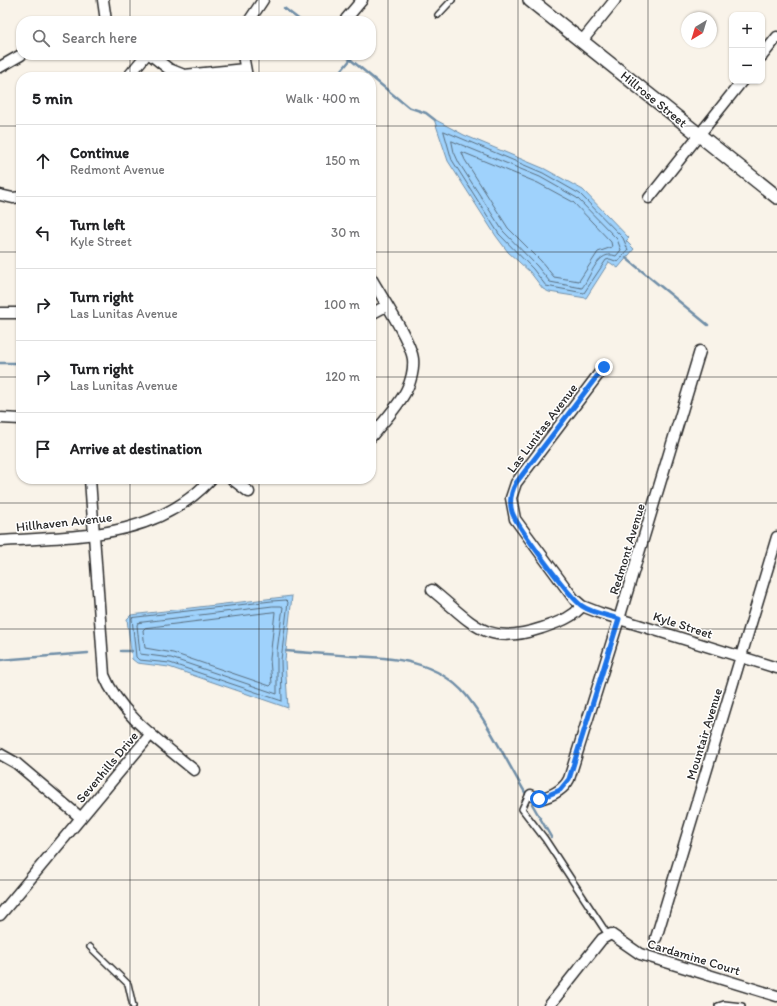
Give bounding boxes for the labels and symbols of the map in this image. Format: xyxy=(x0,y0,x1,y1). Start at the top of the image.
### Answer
north arrow xyxy=(681,12,717,48)
street label: Hillrose Street xyxy=(618,68,690,130)
route end xyxy=(595,358,613,376)
street label: Las Lunitas Avenue xyxy=(504,381,580,475)
street label: Redmont Avenue xyxy=(606,502,648,596)
street label: Hillhaven Avenue xyxy=(15,510,113,534)
street label: Kyle Street xyxy=(651,608,715,642)
street label: Mountair Avenue xyxy=(683,686,725,782)
street label: Sevenhills Drive xyxy=(73,728,141,806)
route start xyxy=(530,790,548,808)
street label: Cardamine Court xyxy=(646,936,742,978)

